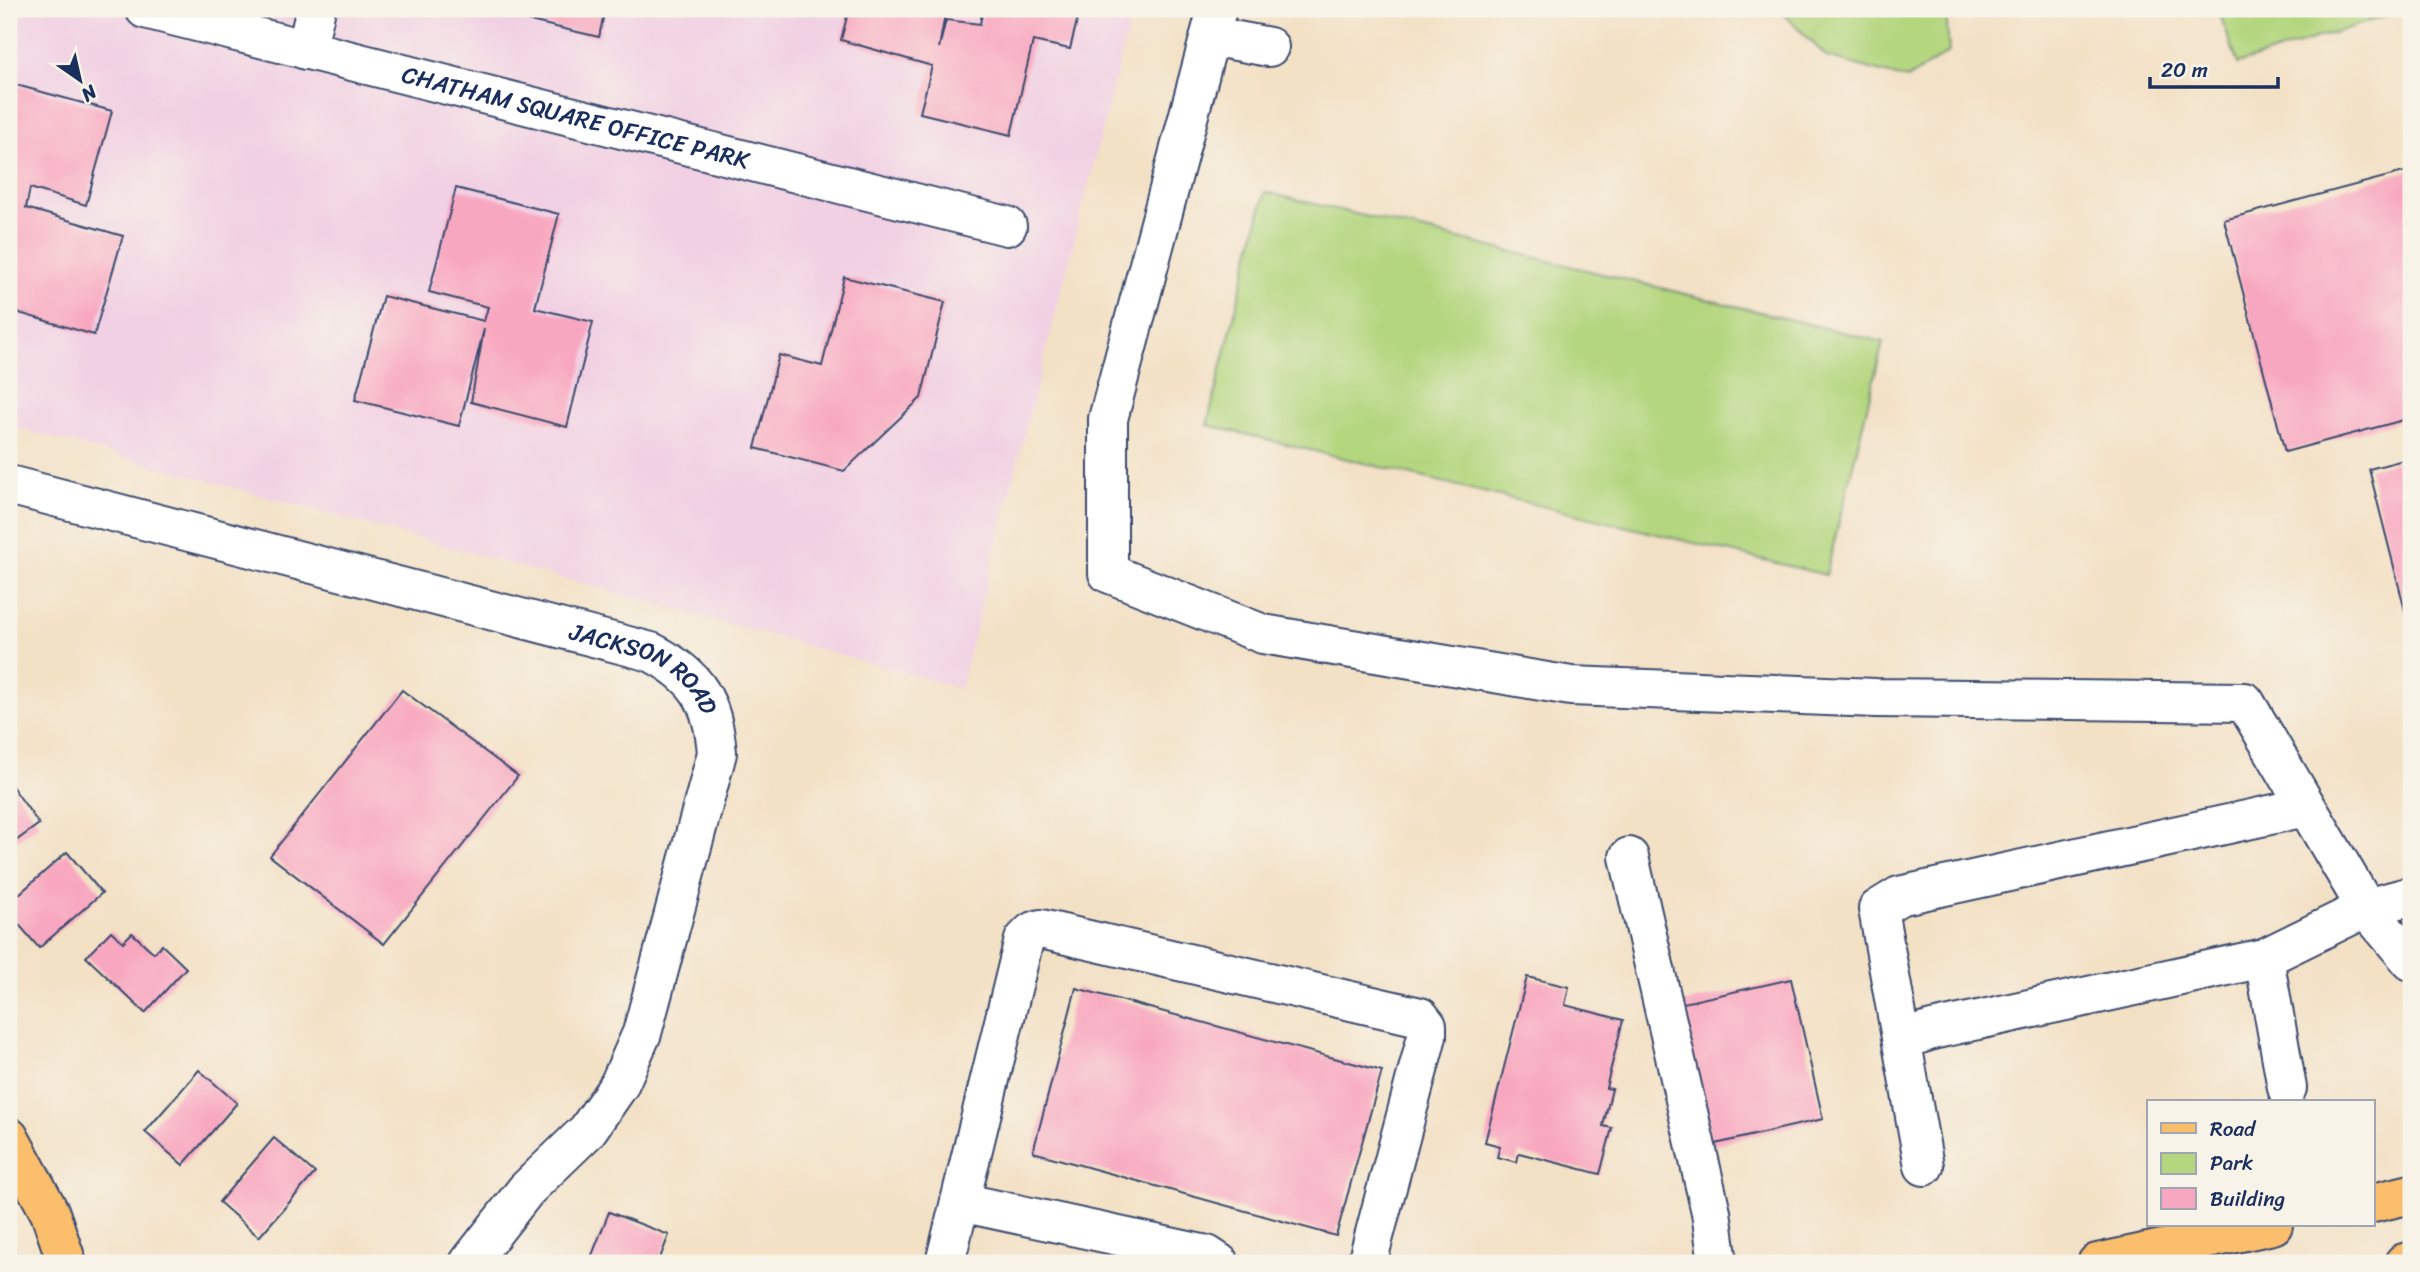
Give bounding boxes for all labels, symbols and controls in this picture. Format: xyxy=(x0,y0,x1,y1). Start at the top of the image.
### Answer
north arrow xyxy=(46,46,116,116)
scale bar xyxy=(2150,46,2278,90)
text: 20 m xyxy=(2161,51,2208,89)
street label: CHATHAM SQUARE OFFICE PARK xyxy=(397,53,755,182)
text: N xyxy=(74,76,105,112)
street label: JACKSON ROAD xyxy=(564,610,730,721)
legend xyxy=(2147,1100,2374,1226)
text: Road xyxy=(2210,1110,2257,1148)
text: Park xyxy=(2210,1144,2253,1182)
text: Building xyxy=(2210,1180,2286,1218)

